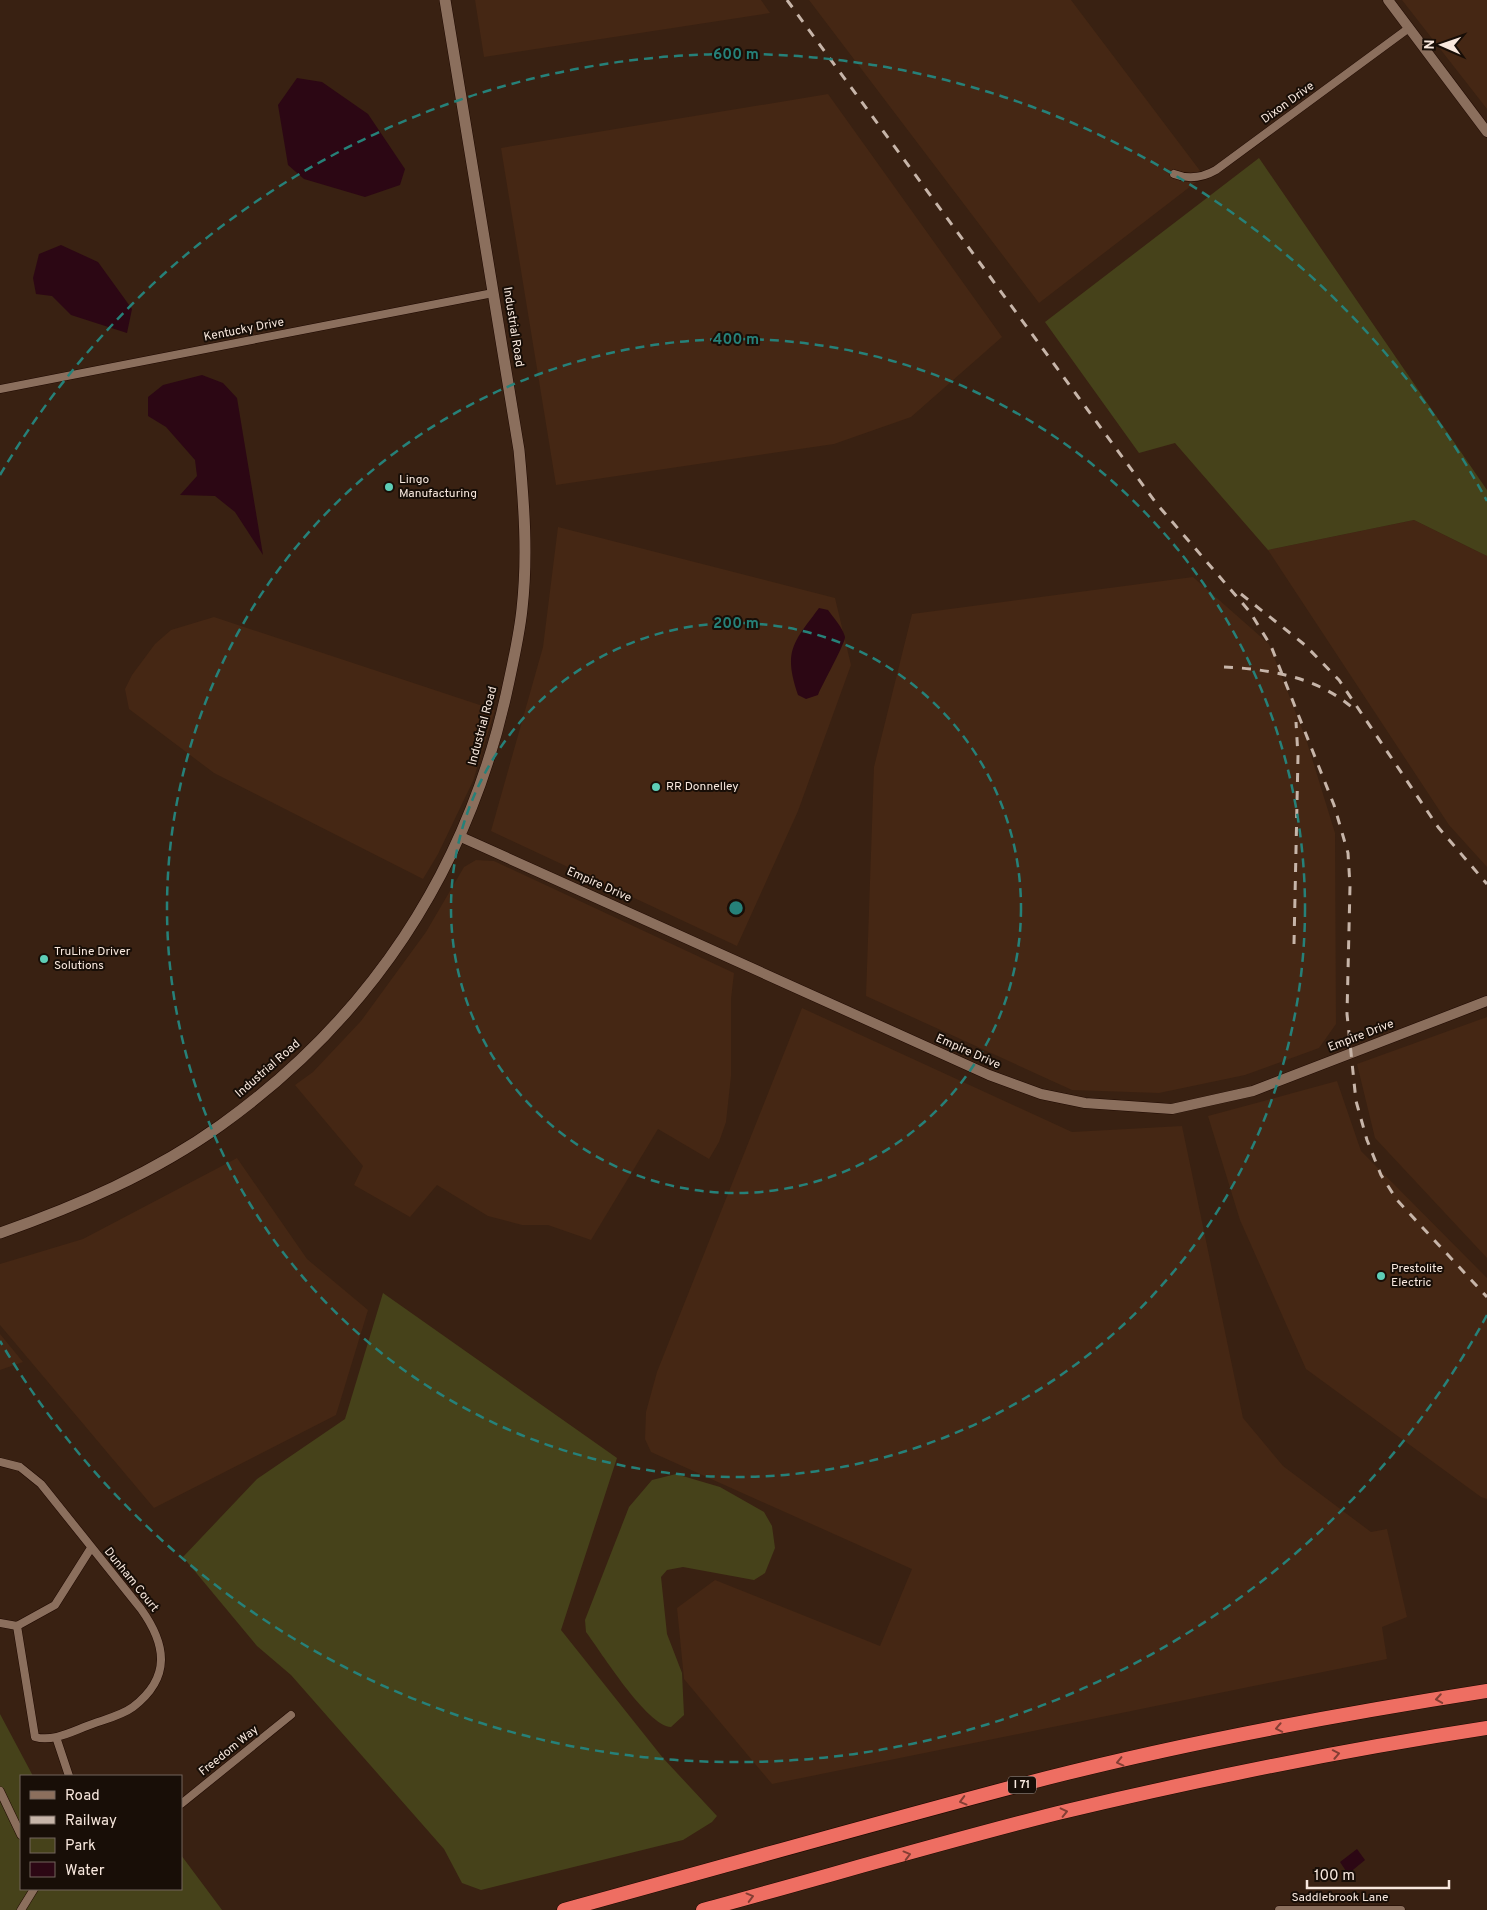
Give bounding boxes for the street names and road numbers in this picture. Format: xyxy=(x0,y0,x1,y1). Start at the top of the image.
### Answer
street label: Dixon Drive xyxy=(1258,78,1318,128)
street label: Industrial Road xyxy=(499,286,527,368)
street label: Kentucky Drive xyxy=(202,314,286,346)
street label: Industrial Road xyxy=(465,685,501,767)
street label: Empire Drive xyxy=(564,864,634,906)
street label: Empire Drive xyxy=(1326,1016,1396,1056)
street label: Empire Drive xyxy=(933,1031,1003,1073)
street label: Industrial Road xyxy=(232,1036,304,1102)
street label: Dunham Court xyxy=(100,1544,162,1616)
street label: Freedom Way xyxy=(196,1722,262,1780)
road number: I 71 xyxy=(1008,1776,1036,1794)
street label: Saddlebrook Lane xyxy=(1291,1890,1389,1906)

